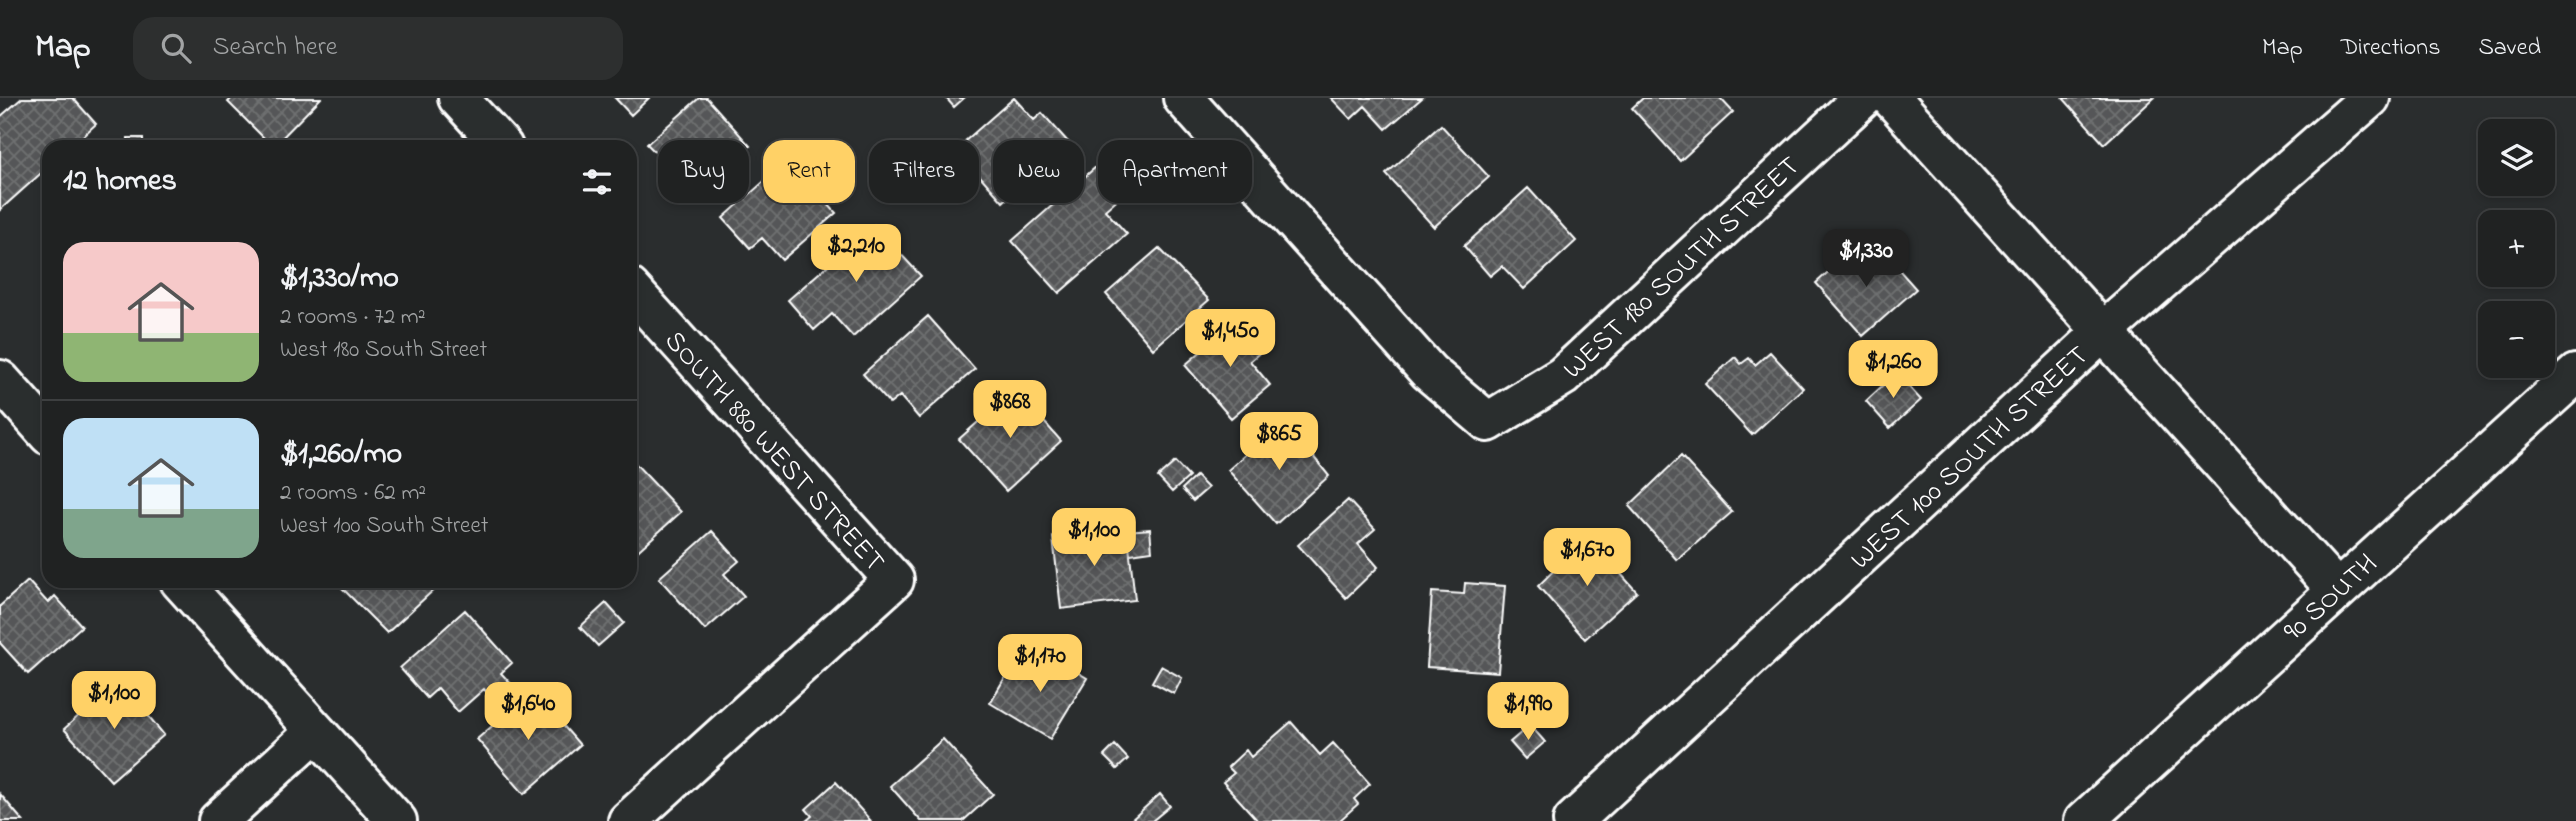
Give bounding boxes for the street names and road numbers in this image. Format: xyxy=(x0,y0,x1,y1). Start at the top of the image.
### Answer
street label: WEST 180 SOUTH STREET xyxy=(1555,147,1810,390)
street label: SOUTH 880 WEST STREET xyxy=(654,322,893,582)
street label: WEST 100 SOUTH STREET xyxy=(1842,337,2099,580)
street label: 90 SOUTH xyxy=(2275,545,2387,652)

